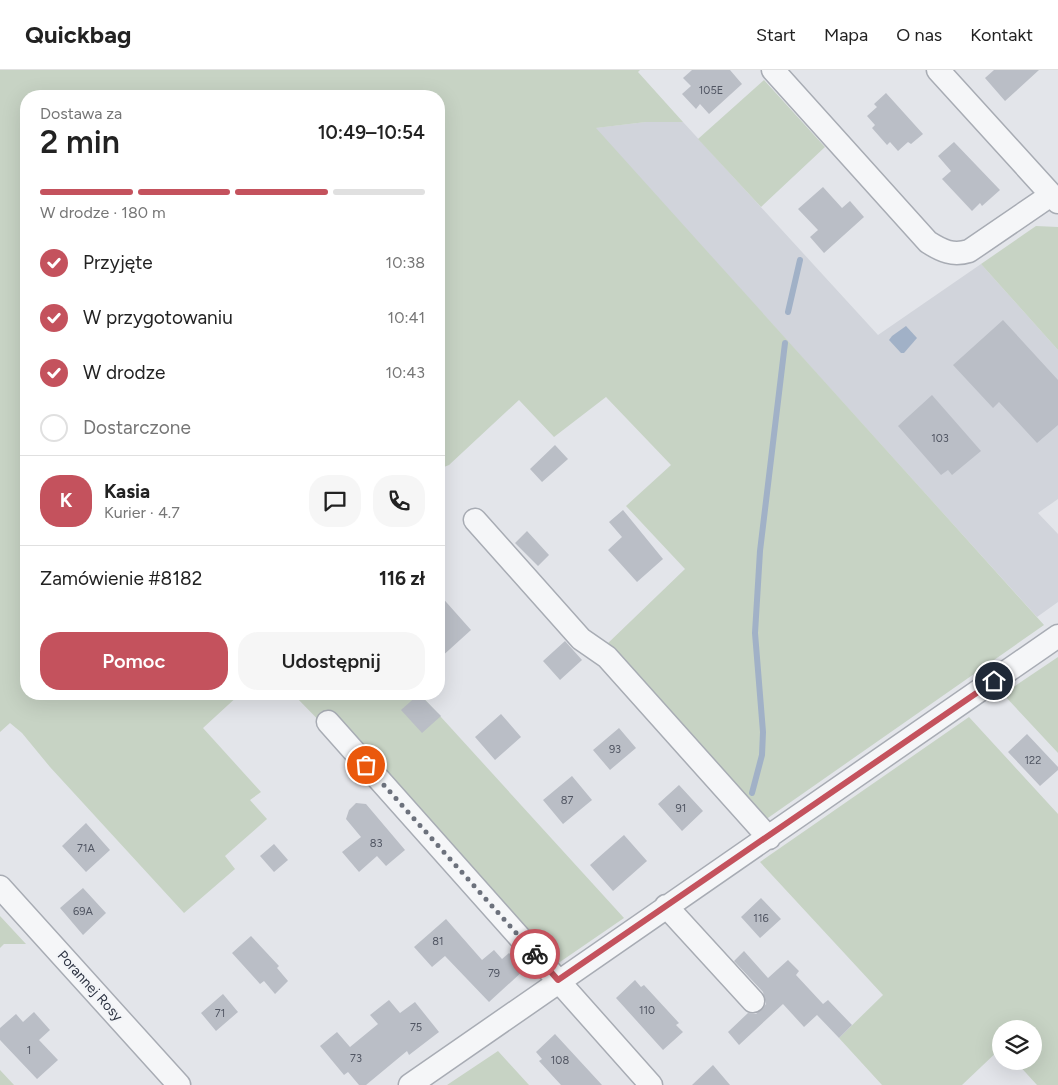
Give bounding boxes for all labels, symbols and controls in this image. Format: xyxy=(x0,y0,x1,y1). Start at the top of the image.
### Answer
text: Quickbag xyxy=(25,20,131,49)
text: Start xyxy=(756,24,796,46)
text: Mapa xyxy=(824,24,868,46)
text: O nas xyxy=(896,24,942,46)
text: Kontakt xyxy=(970,24,1033,46)
house number: 105E xyxy=(699,84,723,97)
text: Dostawa za xyxy=(40,104,122,123)
text: 10:49–10:54 xyxy=(318,121,425,144)
text: 2 min xyxy=(40,123,120,161)
text: W drodze · 180 m xyxy=(40,203,166,222)
icon: check xyxy=(40,249,68,277)
text: Przyjęte xyxy=(83,251,153,274)
text: 10:38 xyxy=(386,253,425,272)
icon: check xyxy=(40,304,68,332)
text: W przygotowaniu xyxy=(83,306,233,329)
text: 10:41 xyxy=(388,308,425,327)
icon: check xyxy=(40,359,68,387)
text: W drodze xyxy=(83,361,165,384)
text: 10:43 xyxy=(385,363,425,382)
text: Dostarczone xyxy=(83,416,191,439)
house number: 103 xyxy=(931,432,949,445)
button: chat xyxy=(309,475,361,527)
button: phone xyxy=(373,475,425,527)
text: Kasia xyxy=(104,480,150,503)
text: K xyxy=(60,489,72,512)
text: Kurier · 4.7 xyxy=(104,503,180,522)
text: Zamówienie #8182 xyxy=(40,567,202,590)
text: 116 zł xyxy=(379,567,425,590)
button: Pomoc xyxy=(40,632,228,690)
button: Udostępnij xyxy=(238,632,425,690)
pin xyxy=(973,660,1015,702)
icon: home xyxy=(980,667,1008,695)
house number: 93 xyxy=(609,743,621,756)
pin xyxy=(345,744,387,786)
icon: bag xyxy=(352,751,380,779)
house number: 122 xyxy=(1025,754,1041,767)
house number: 87 xyxy=(561,794,573,807)
house number: 91 xyxy=(676,802,686,815)
house number: 83 xyxy=(370,837,382,850)
house number: 71A xyxy=(77,842,95,855)
house number: 69A xyxy=(73,905,93,918)
house number: 116 xyxy=(753,912,769,925)
courier xyxy=(510,929,560,979)
house number: 81 xyxy=(432,935,444,948)
icon: bike xyxy=(521,940,549,968)
street label: Porannej Rosy xyxy=(54,947,127,1025)
house number: 79 xyxy=(488,967,500,980)
house number: 110 xyxy=(639,1004,655,1017)
house number: 71 xyxy=(215,1007,225,1020)
map controls xyxy=(992,1020,1042,1070)
button: layers xyxy=(992,1020,1042,1070)
house number: 75 xyxy=(410,1021,422,1034)
house number: 1 xyxy=(27,1044,31,1057)
house number: 73 xyxy=(350,1052,362,1065)
house number: 108 xyxy=(551,1054,569,1067)

